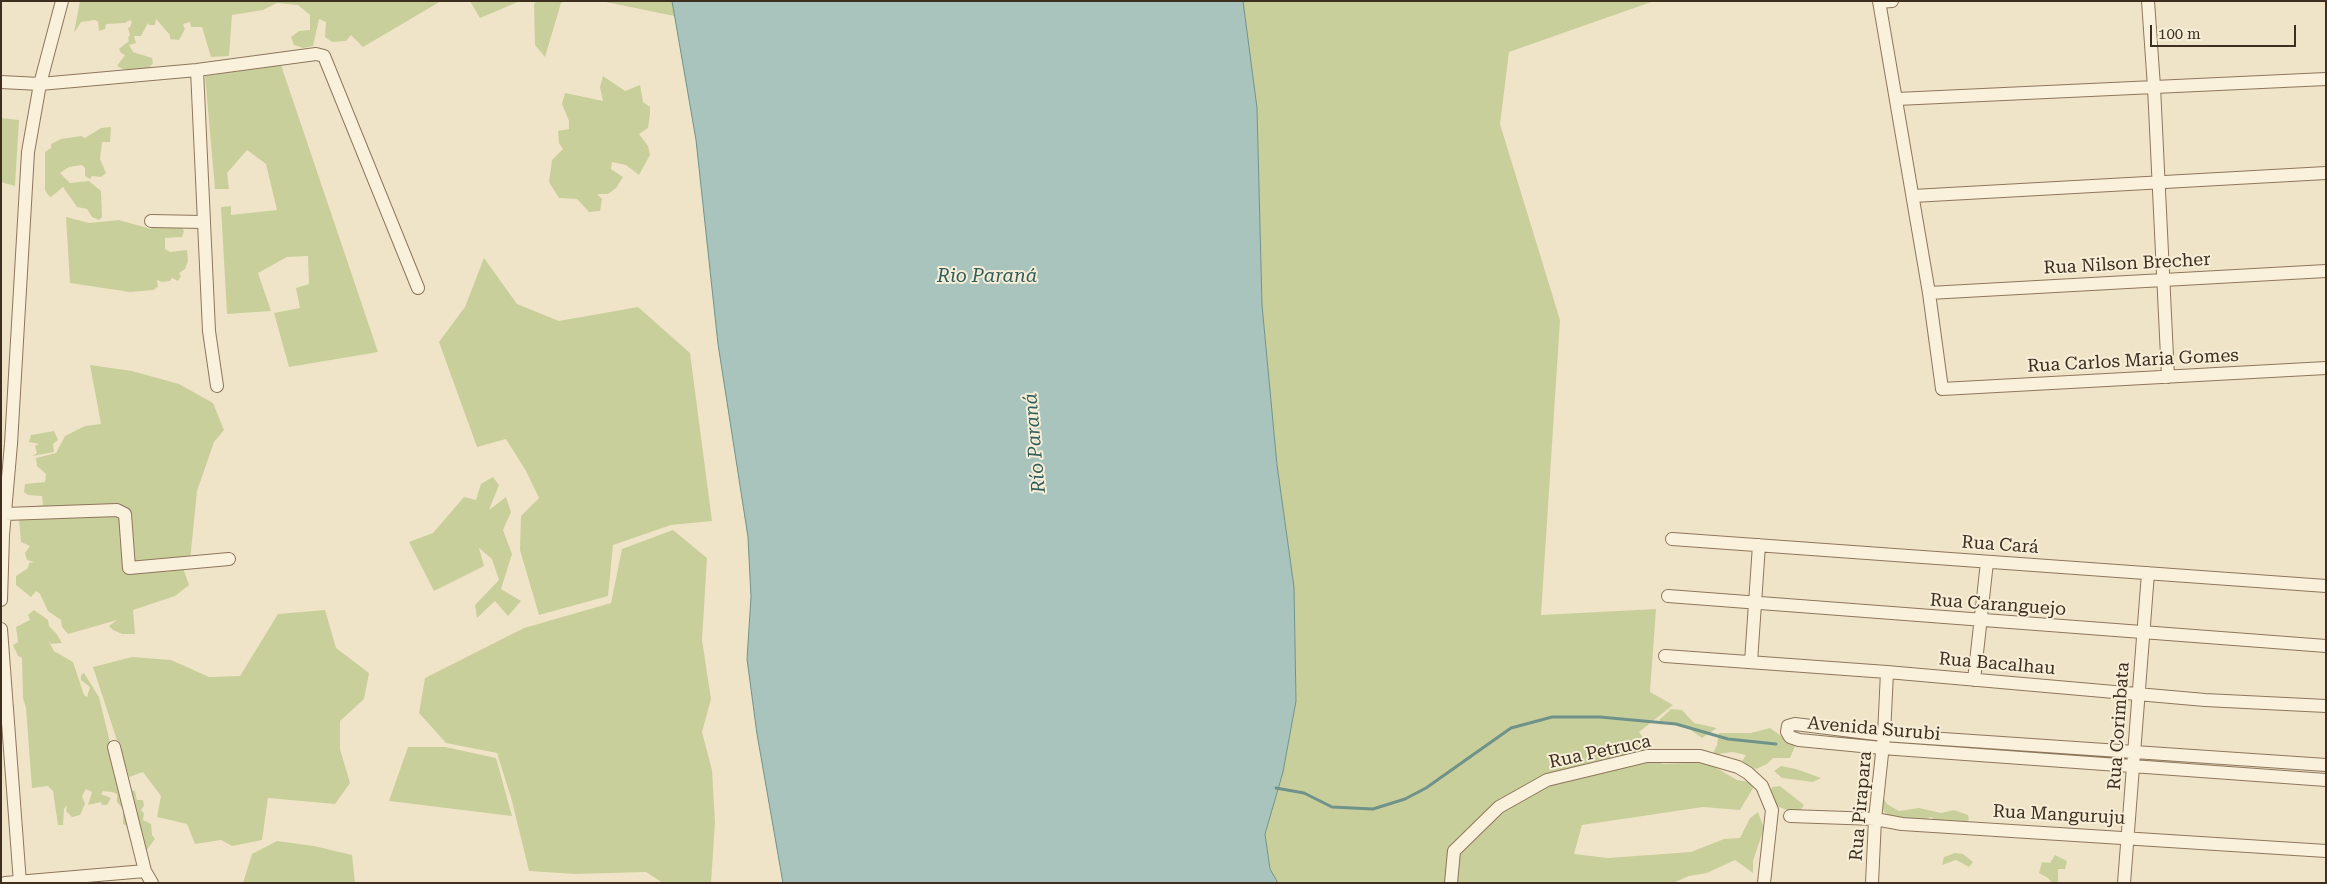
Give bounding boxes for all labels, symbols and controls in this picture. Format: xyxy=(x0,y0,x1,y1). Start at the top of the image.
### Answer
scale bar xyxy=(2152,15,2298,47)
text: 100 m xyxy=(2158,25,2201,43)
street label: Rua Nilson Brecher xyxy=(2043,249,2211,279)
water label: Rio Paraná xyxy=(937,265,1037,287)
street label: Rua Carlos Maria Gomes xyxy=(2027,345,2239,377)
water label: Río Paraná xyxy=(1019,392,1051,494)
street label: Rua Cará xyxy=(1961,532,2039,558)
street label: Rua Caranguejo xyxy=(1929,589,2067,621)
street label: Rua Bacalhau xyxy=(1938,648,2056,680)
street label: Rua Corimbata xyxy=(2104,661,2134,791)
street label: Avenida Surubi xyxy=(1807,712,1941,746)
street label: Rua Petruca xyxy=(1547,731,1653,773)
street label: Rua Pirapara xyxy=(1845,750,1877,862)
street label: Rua Manguruju xyxy=(1992,801,2126,829)

